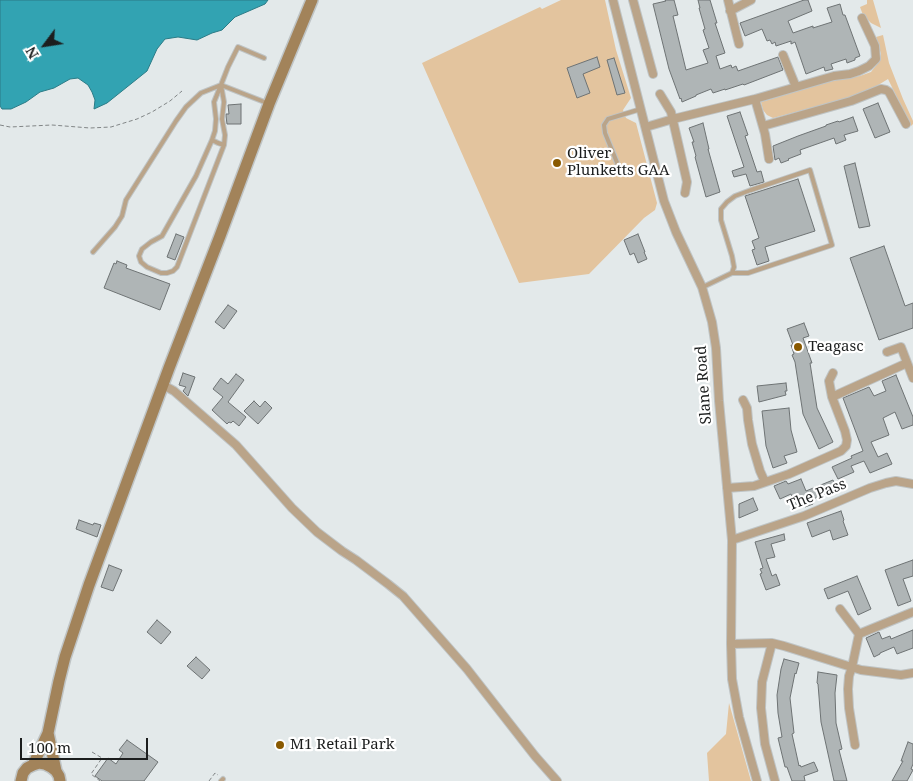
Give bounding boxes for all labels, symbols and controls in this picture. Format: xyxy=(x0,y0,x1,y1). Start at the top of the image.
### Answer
north arrow xyxy=(20,20,70,70)
text: N xyxy=(21,43,43,63)
place label: Oliver Plunketts GAA xyxy=(567,145,669,180)
marker: Oliver Plunketts GAA xyxy=(551,157,563,169)
place label: Teagasc xyxy=(808,338,864,356)
marker: Teagasc xyxy=(792,341,804,353)
street label: Slane Road xyxy=(692,345,716,425)
street label: The Pass xyxy=(785,475,849,515)
scale bar xyxy=(22,728,150,760)
place label: M1 Retail Park xyxy=(290,736,395,754)
text: 100 m xyxy=(28,737,71,757)
marker: M1 Retail Park xyxy=(274,739,286,751)

